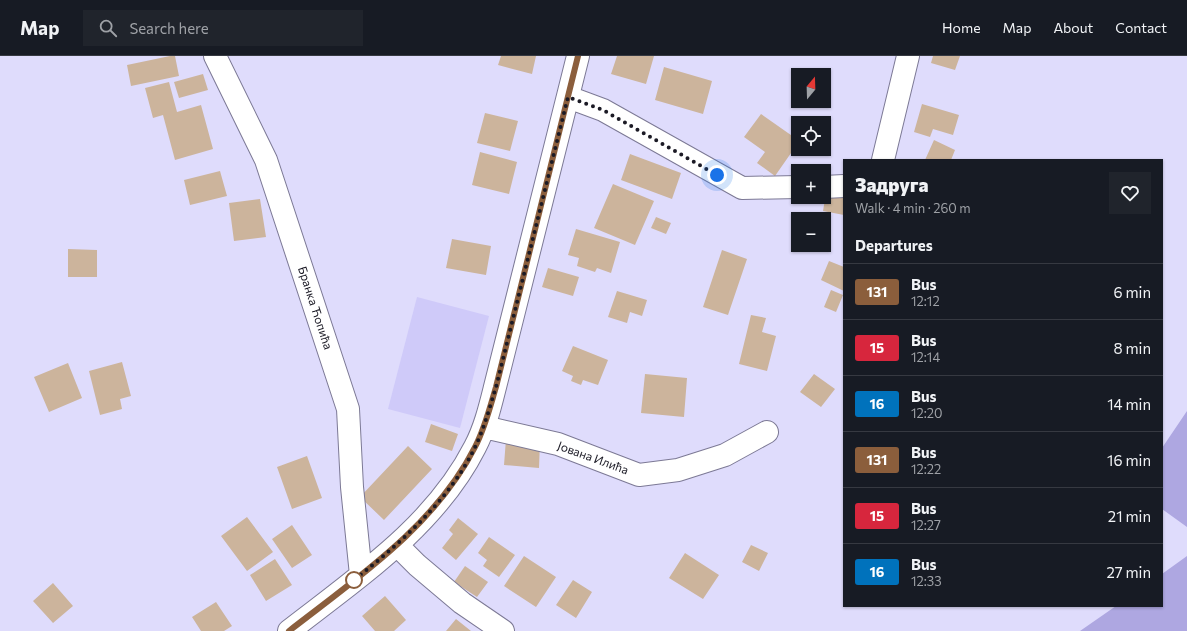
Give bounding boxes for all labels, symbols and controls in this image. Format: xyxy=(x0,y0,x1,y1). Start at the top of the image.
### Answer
search box xyxy=(83,10,363,46)
text: Map xyxy=(20,16,59,39)
icon: search xyxy=(97,17,119,39)
text: Search here xyxy=(129,19,209,37)
text: Home xyxy=(942,19,981,36)
text: Map xyxy=(1003,19,1031,36)
text: About xyxy=(1053,19,1093,36)
text: Contact xyxy=(1115,19,1167,36)
north arrow xyxy=(791,68,831,108)
map controls xyxy=(791,68,831,252)
button: locate xyxy=(791,116,831,156)
button: + xyxy=(791,164,831,204)
your location xyxy=(707,165,727,185)
button: heart xyxy=(1109,172,1151,214)
text: Задруга xyxy=(855,173,928,196)
text: Walk · 4 min · 260 m xyxy=(855,200,971,216)
button: − xyxy=(791,212,831,252)
text: Departures xyxy=(855,236,933,254)
street label: Бранка Ћопића xyxy=(296,264,336,351)
text: Bus xyxy=(911,275,936,293)
text: 131 xyxy=(867,283,887,300)
text: 6 min xyxy=(1113,283,1151,301)
text: 12:12 xyxy=(911,293,940,309)
text: Bus xyxy=(911,331,936,349)
text: 15 xyxy=(870,339,884,356)
text: 8 min xyxy=(1113,339,1151,357)
text: 12:14 xyxy=(911,349,940,365)
text: Bus xyxy=(911,387,936,405)
text: 16 xyxy=(870,395,884,412)
text: 14 min xyxy=(1107,395,1151,413)
text: 12:20 xyxy=(911,405,943,421)
street label: Јована Илића xyxy=(556,438,631,477)
text: Bus xyxy=(911,443,936,461)
text: 131 xyxy=(867,451,887,468)
text: 16 min xyxy=(1107,451,1151,469)
text: 12:22 xyxy=(911,461,941,477)
text: Bus xyxy=(911,499,936,517)
text: 15 xyxy=(870,507,884,524)
text: 21 min xyxy=(1108,507,1151,525)
text: 12:27 xyxy=(911,517,941,533)
text: Bus xyxy=(911,555,936,573)
text: 16 xyxy=(870,563,884,580)
text: 27 min xyxy=(1106,563,1151,581)
unlabelled marker xyxy=(345,571,363,589)
text: 12:33 xyxy=(911,573,942,589)

